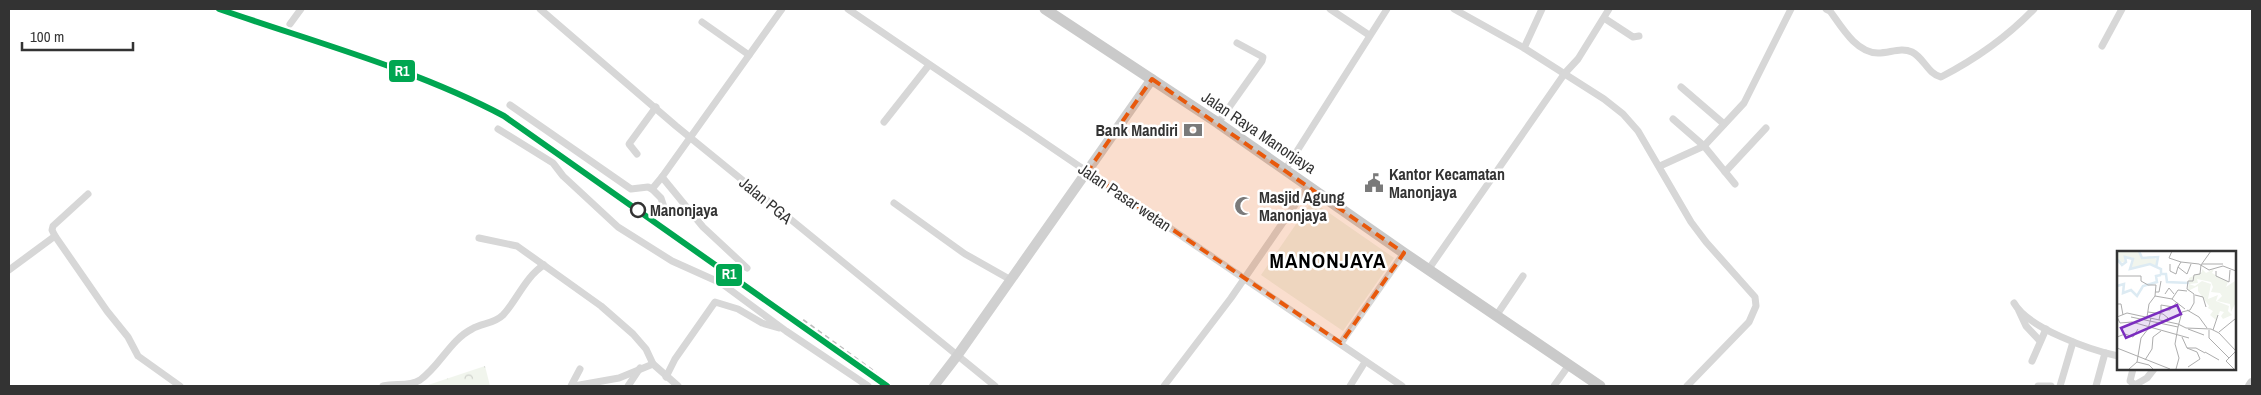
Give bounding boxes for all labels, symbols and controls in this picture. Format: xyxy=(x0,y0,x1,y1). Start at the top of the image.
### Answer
scale bar xyxy=(22,20,134,52)
text: 100 m xyxy=(30,26,64,47)
line badge: R1 xyxy=(388,59,416,83)
text: R1 xyxy=(395,62,410,80)
street label: Jalan Raya Manonjaya xyxy=(1198,86,1321,179)
place label: Bank Mandiri xyxy=(1096,119,1178,141)
bank icon: Bank Mandiri xyxy=(1182,119,1204,141)
street label: Jalan Pasar wetan xyxy=(1074,158,1176,236)
place label: Kantor Kecamatan Manonjaya xyxy=(1389,163,1505,203)
street label: Jalan PGA xyxy=(735,171,797,229)
public building icon: Kantor Kecamatan Manonjaya xyxy=(1363,172,1385,194)
place label: Masjid Agung Manonjaya xyxy=(1259,186,1345,226)
mosque icon: Masjid Agung Manonjaya xyxy=(1233,195,1255,217)
place label: Manonjaya xyxy=(650,199,719,221)
marker: Manonjaya xyxy=(630,202,646,218)
district label: MANONJAYA xyxy=(1270,246,1386,275)
inset map xyxy=(2117,251,2236,370)
line badge: R1 xyxy=(715,263,743,287)
text: R1 xyxy=(722,265,737,283)

